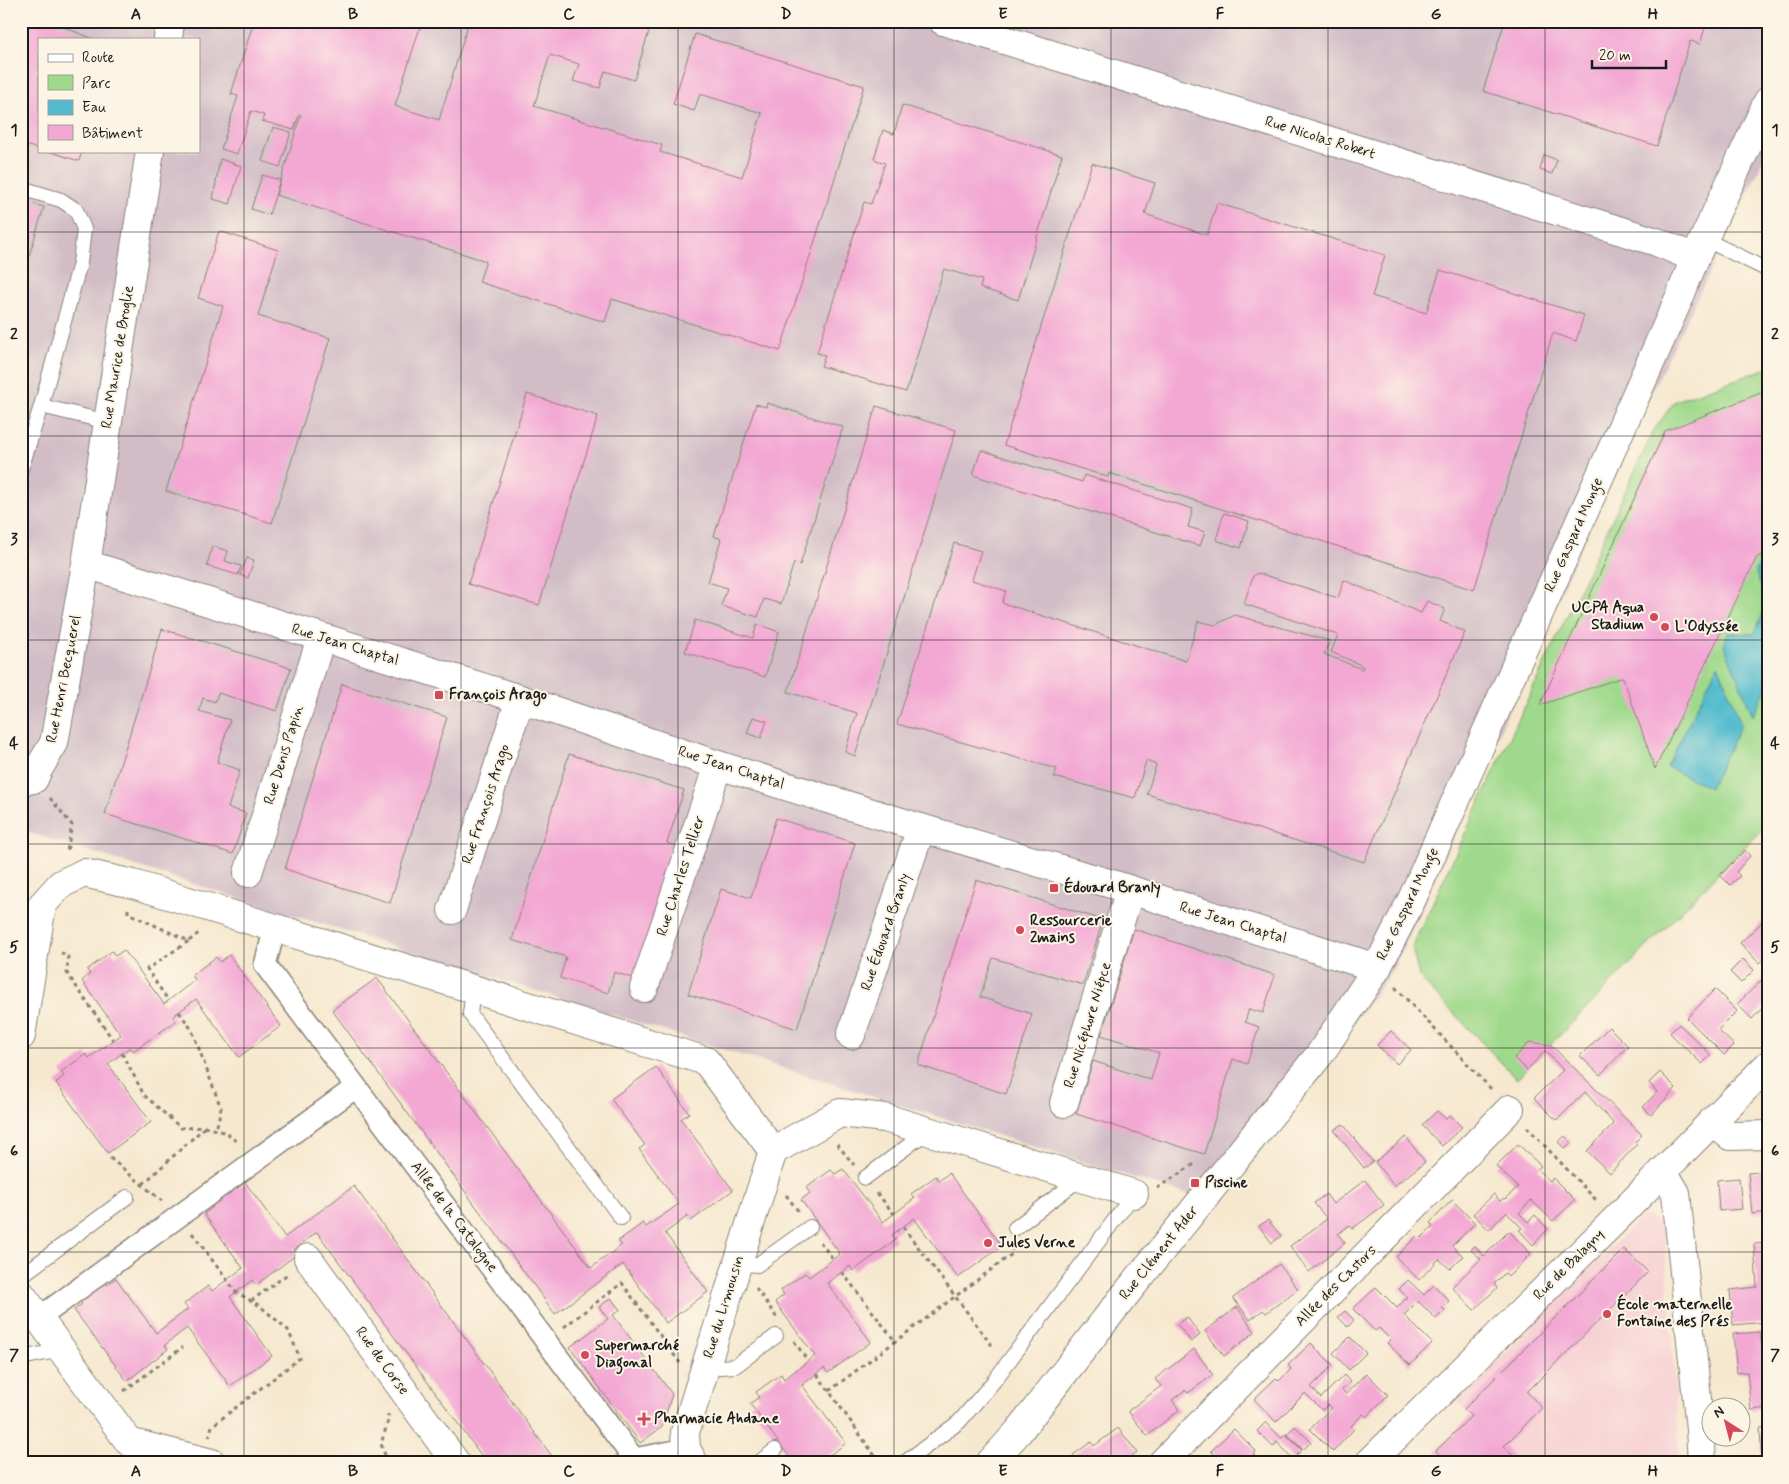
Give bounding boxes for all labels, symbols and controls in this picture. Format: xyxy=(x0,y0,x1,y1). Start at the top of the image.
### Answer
text: A xyxy=(131,4,141,25)
text: B xyxy=(348,4,358,25)
text: C xyxy=(563,4,575,25)
text: D xyxy=(780,4,792,25)
text: E xyxy=(998,4,1008,25)
text: F xyxy=(1216,4,1225,25)
text: G xyxy=(1431,4,1442,25)
text: H xyxy=(1648,4,1659,25)
legend xyxy=(38,38,200,152)
scale bar xyxy=(1592,38,1665,70)
text: 20 m xyxy=(1599,46,1631,66)
text: Route xyxy=(82,48,115,68)
text: Parc xyxy=(82,74,110,94)
text: Eau xyxy=(82,98,106,118)
street label: Rue Nicolas Robert xyxy=(1262,112,1378,164)
text: 1 xyxy=(10,120,18,141)
text: 1 xyxy=(1771,120,1779,141)
text: Bâtiment xyxy=(82,124,143,144)
street label: Rue Maurice de Broglie xyxy=(97,284,139,430)
text: 2 xyxy=(10,324,18,345)
text: 2 xyxy=(1771,324,1779,345)
street label: Rue Gaspard Monge xyxy=(1540,474,1609,596)
text: 3 xyxy=(10,529,18,550)
text: 3 xyxy=(1771,529,1779,550)
place label: UCPA Aqua Stadium xyxy=(1572,598,1644,635)
marker: UCPA Aqua Stadium xyxy=(1648,611,1660,623)
street label: Rue Henri Becquerel xyxy=(42,613,86,745)
place label: L'Odyssée xyxy=(1675,617,1739,637)
street label: Rue Jean Chaptal xyxy=(289,619,401,671)
marker: L'Odyssée xyxy=(1659,621,1671,633)
place label: François Arago xyxy=(449,685,547,707)
marker: François Arago xyxy=(433,689,445,701)
street label: Rue Denis Papin xyxy=(259,703,309,807)
text: 4 xyxy=(9,733,19,754)
text: 4 xyxy=(1770,733,1780,754)
street label: Rue Jean Chaptal xyxy=(675,741,787,795)
street label: Rue François Arago xyxy=(457,742,516,867)
street label: Rue Charles Tellier xyxy=(652,813,710,939)
street label: Rue Gaspard Monge xyxy=(1372,844,1445,964)
street label: Rue Édouard Branly xyxy=(856,870,915,993)
place label: Édouard Branly xyxy=(1064,876,1161,898)
marker: Édouard Branly xyxy=(1048,882,1060,894)
street label: Rue Jean Chaptal xyxy=(1177,897,1289,949)
place label: Ressourcerie 2mains xyxy=(1030,911,1112,948)
marker: Ressourcerie 2mains xyxy=(1014,924,1026,936)
text: 5 xyxy=(9,937,19,958)
text: 5 xyxy=(1770,937,1780,958)
street label: Rue Nicéphore Niépce xyxy=(1059,960,1117,1090)
text: 6 xyxy=(10,1141,18,1162)
text: 6 xyxy=(1771,1141,1779,1162)
street label: Allée de la Catalogne xyxy=(405,1157,502,1277)
place label: Piscine xyxy=(1205,1173,1248,1193)
marker: Piscine xyxy=(1189,1177,1201,1189)
street label: Rue Clément Ader xyxy=(1115,1201,1204,1304)
street label: Rue de Balagny xyxy=(1529,1225,1609,1305)
place label: Jules Verne xyxy=(998,1233,1076,1253)
marker: Jules Verne xyxy=(982,1237,994,1249)
street label: Allée des Castors xyxy=(1291,1241,1381,1331)
street label: Rue du Limousin xyxy=(699,1253,749,1361)
place label: École maternelle Fontaine des Prés xyxy=(1617,1293,1732,1332)
marker: École maternelle Fontaine des Prés xyxy=(1601,1308,1613,1320)
street label: Rue de Corse xyxy=(350,1323,414,1399)
place label: Supermarché Diagonal xyxy=(595,1336,679,1375)
text: 7 xyxy=(9,1345,19,1366)
text: 7 xyxy=(1770,1345,1780,1366)
marker: Supermarché Diagonal xyxy=(579,1349,591,1361)
north arrow xyxy=(1702,1396,1752,1446)
text: N xyxy=(1710,1402,1728,1422)
place label: Pharmacie Ahdane xyxy=(654,1409,780,1429)
marker: Pharmacie Ahdane xyxy=(638,1413,650,1425)
text: A xyxy=(131,1461,141,1482)
text: B xyxy=(348,1461,358,1482)
text: C xyxy=(563,1461,575,1482)
text: D xyxy=(780,1461,792,1482)
text: E xyxy=(998,1461,1008,1482)
text: F xyxy=(1216,1461,1225,1482)
text: G xyxy=(1431,1461,1442,1482)
text: H xyxy=(1648,1461,1659,1482)

